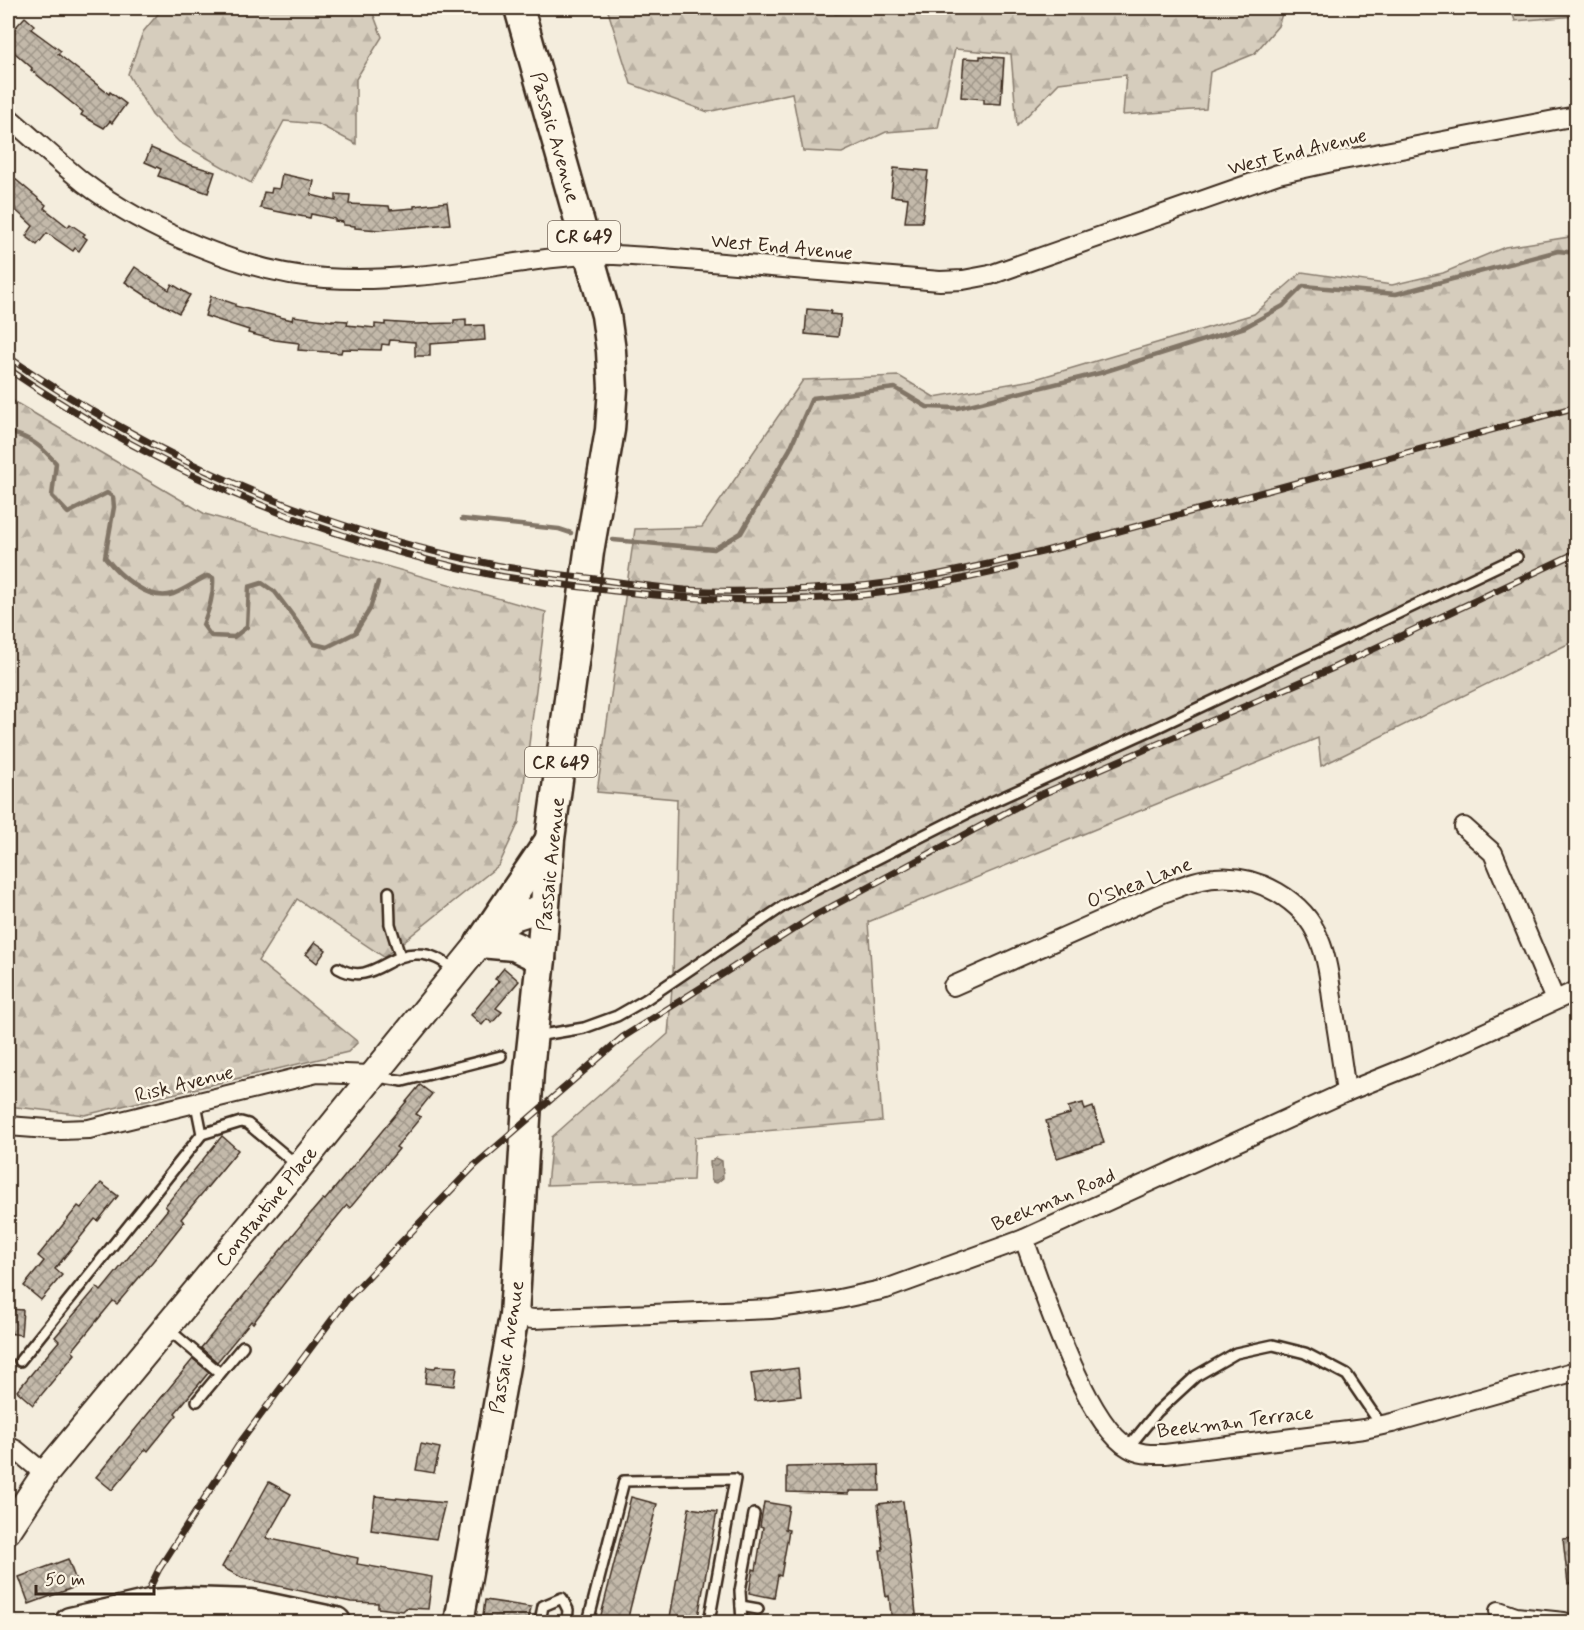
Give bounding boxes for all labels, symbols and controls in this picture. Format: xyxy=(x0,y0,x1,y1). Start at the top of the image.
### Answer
street label: Passaic Avenue xyxy=(523,69,586,206)
street label: West End Avenue xyxy=(1225,122,1370,183)
road number: CR 649 xyxy=(548,221,620,251)
street label: West End Avenue xyxy=(710,228,854,267)
road number: CR 649 xyxy=(525,747,597,777)
street label: Passaic Avenue xyxy=(531,796,572,933)
street label: O'Shea Lane xyxy=(1083,851,1196,916)
street label: Risk Avenue xyxy=(132,1059,236,1110)
street label: Constantine Place xyxy=(210,1141,324,1273)
street label: Beekman Road xyxy=(987,1162,1120,1239)
street label: Passaic Avenue xyxy=(484,1278,531,1416)
street label: Beekman Terrace xyxy=(1155,1399,1315,1445)
scale bar xyxy=(36,1558,154,1596)
text: 50 m xyxy=(45,1568,85,1592)

